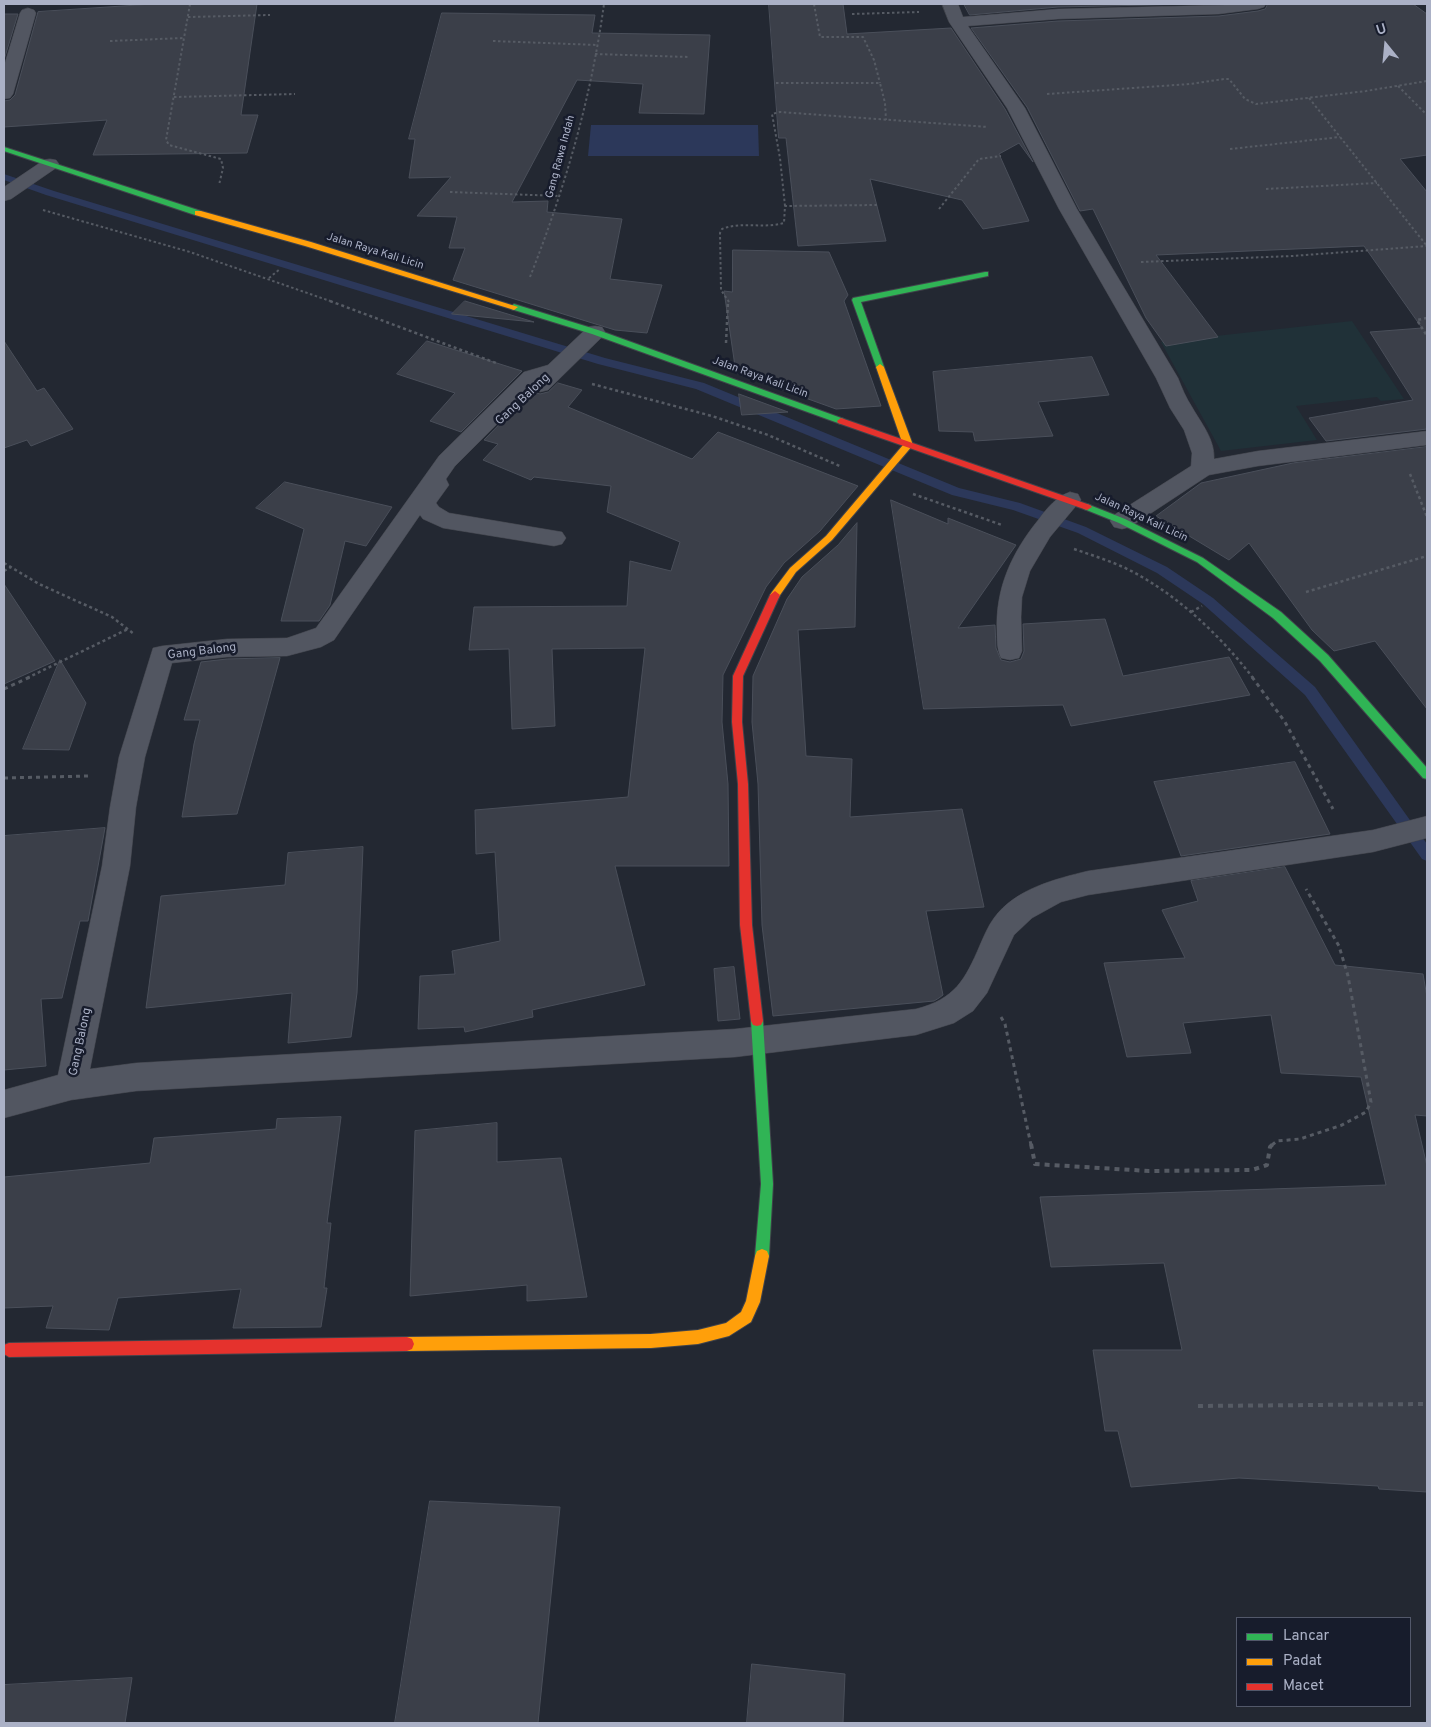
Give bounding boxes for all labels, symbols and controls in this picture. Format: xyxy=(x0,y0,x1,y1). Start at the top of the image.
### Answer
north arrow xyxy=(1361,20,1411,70)
text: U xyxy=(1374,21,1389,40)
street label: Gang Rawa Indah xyxy=(544,114,578,200)
street label: Jalan Raya Kali Licin xyxy=(325,231,425,273)
street label: Jalan Raya Kali Licin xyxy=(710,355,810,401)
street label: Gang Balong xyxy=(493,371,553,429)
street label: Jalan Raya Kali Licin xyxy=(1092,491,1190,545)
street label: Gang Balong xyxy=(167,641,237,663)
street label: Gang Balong xyxy=(67,1007,95,1077)
legend xyxy=(1236,1617,1411,1707)
text: Lancar xyxy=(1283,1627,1329,1646)
text: Padat xyxy=(1283,1652,1322,1671)
text: Macet xyxy=(1283,1677,1324,1696)

